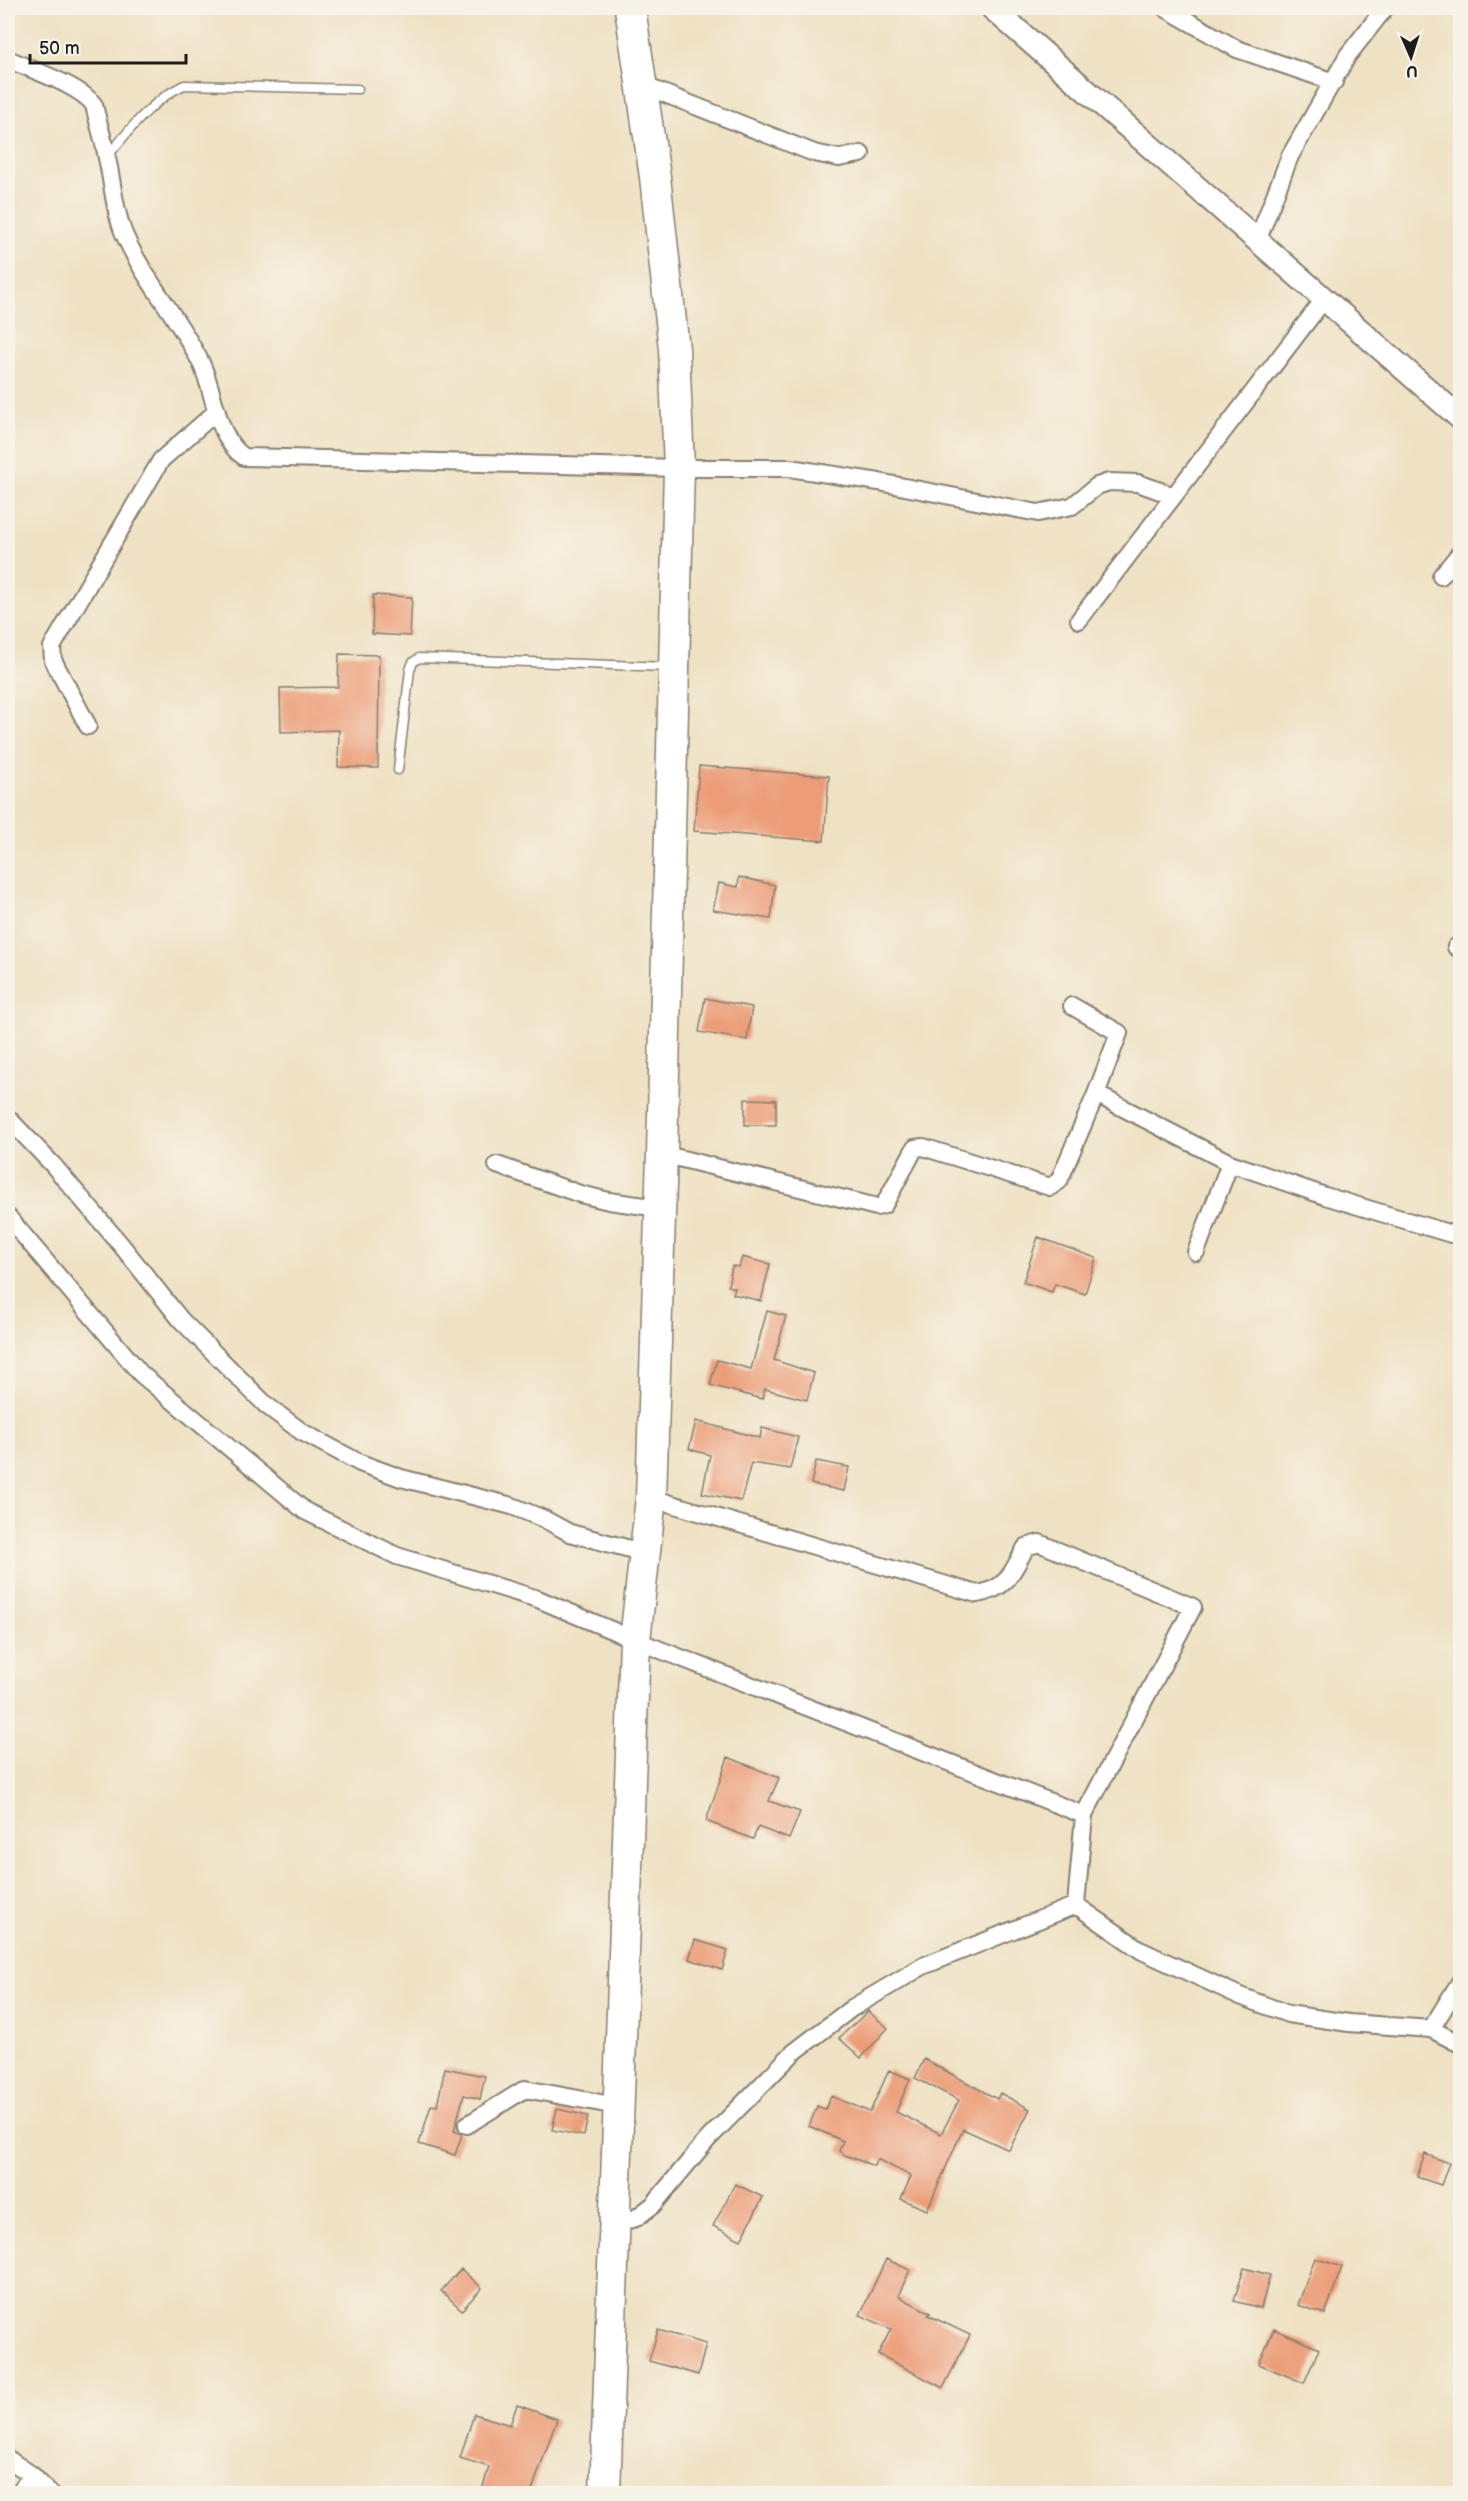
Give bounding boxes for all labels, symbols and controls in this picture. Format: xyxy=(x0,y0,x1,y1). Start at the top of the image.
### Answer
scale bar xyxy=(30,27,186,65)
north arrow xyxy=(1381,27,1441,87)
text: 50 m xyxy=(39,38,80,59)
text: U xyxy=(1406,61,1418,80)

